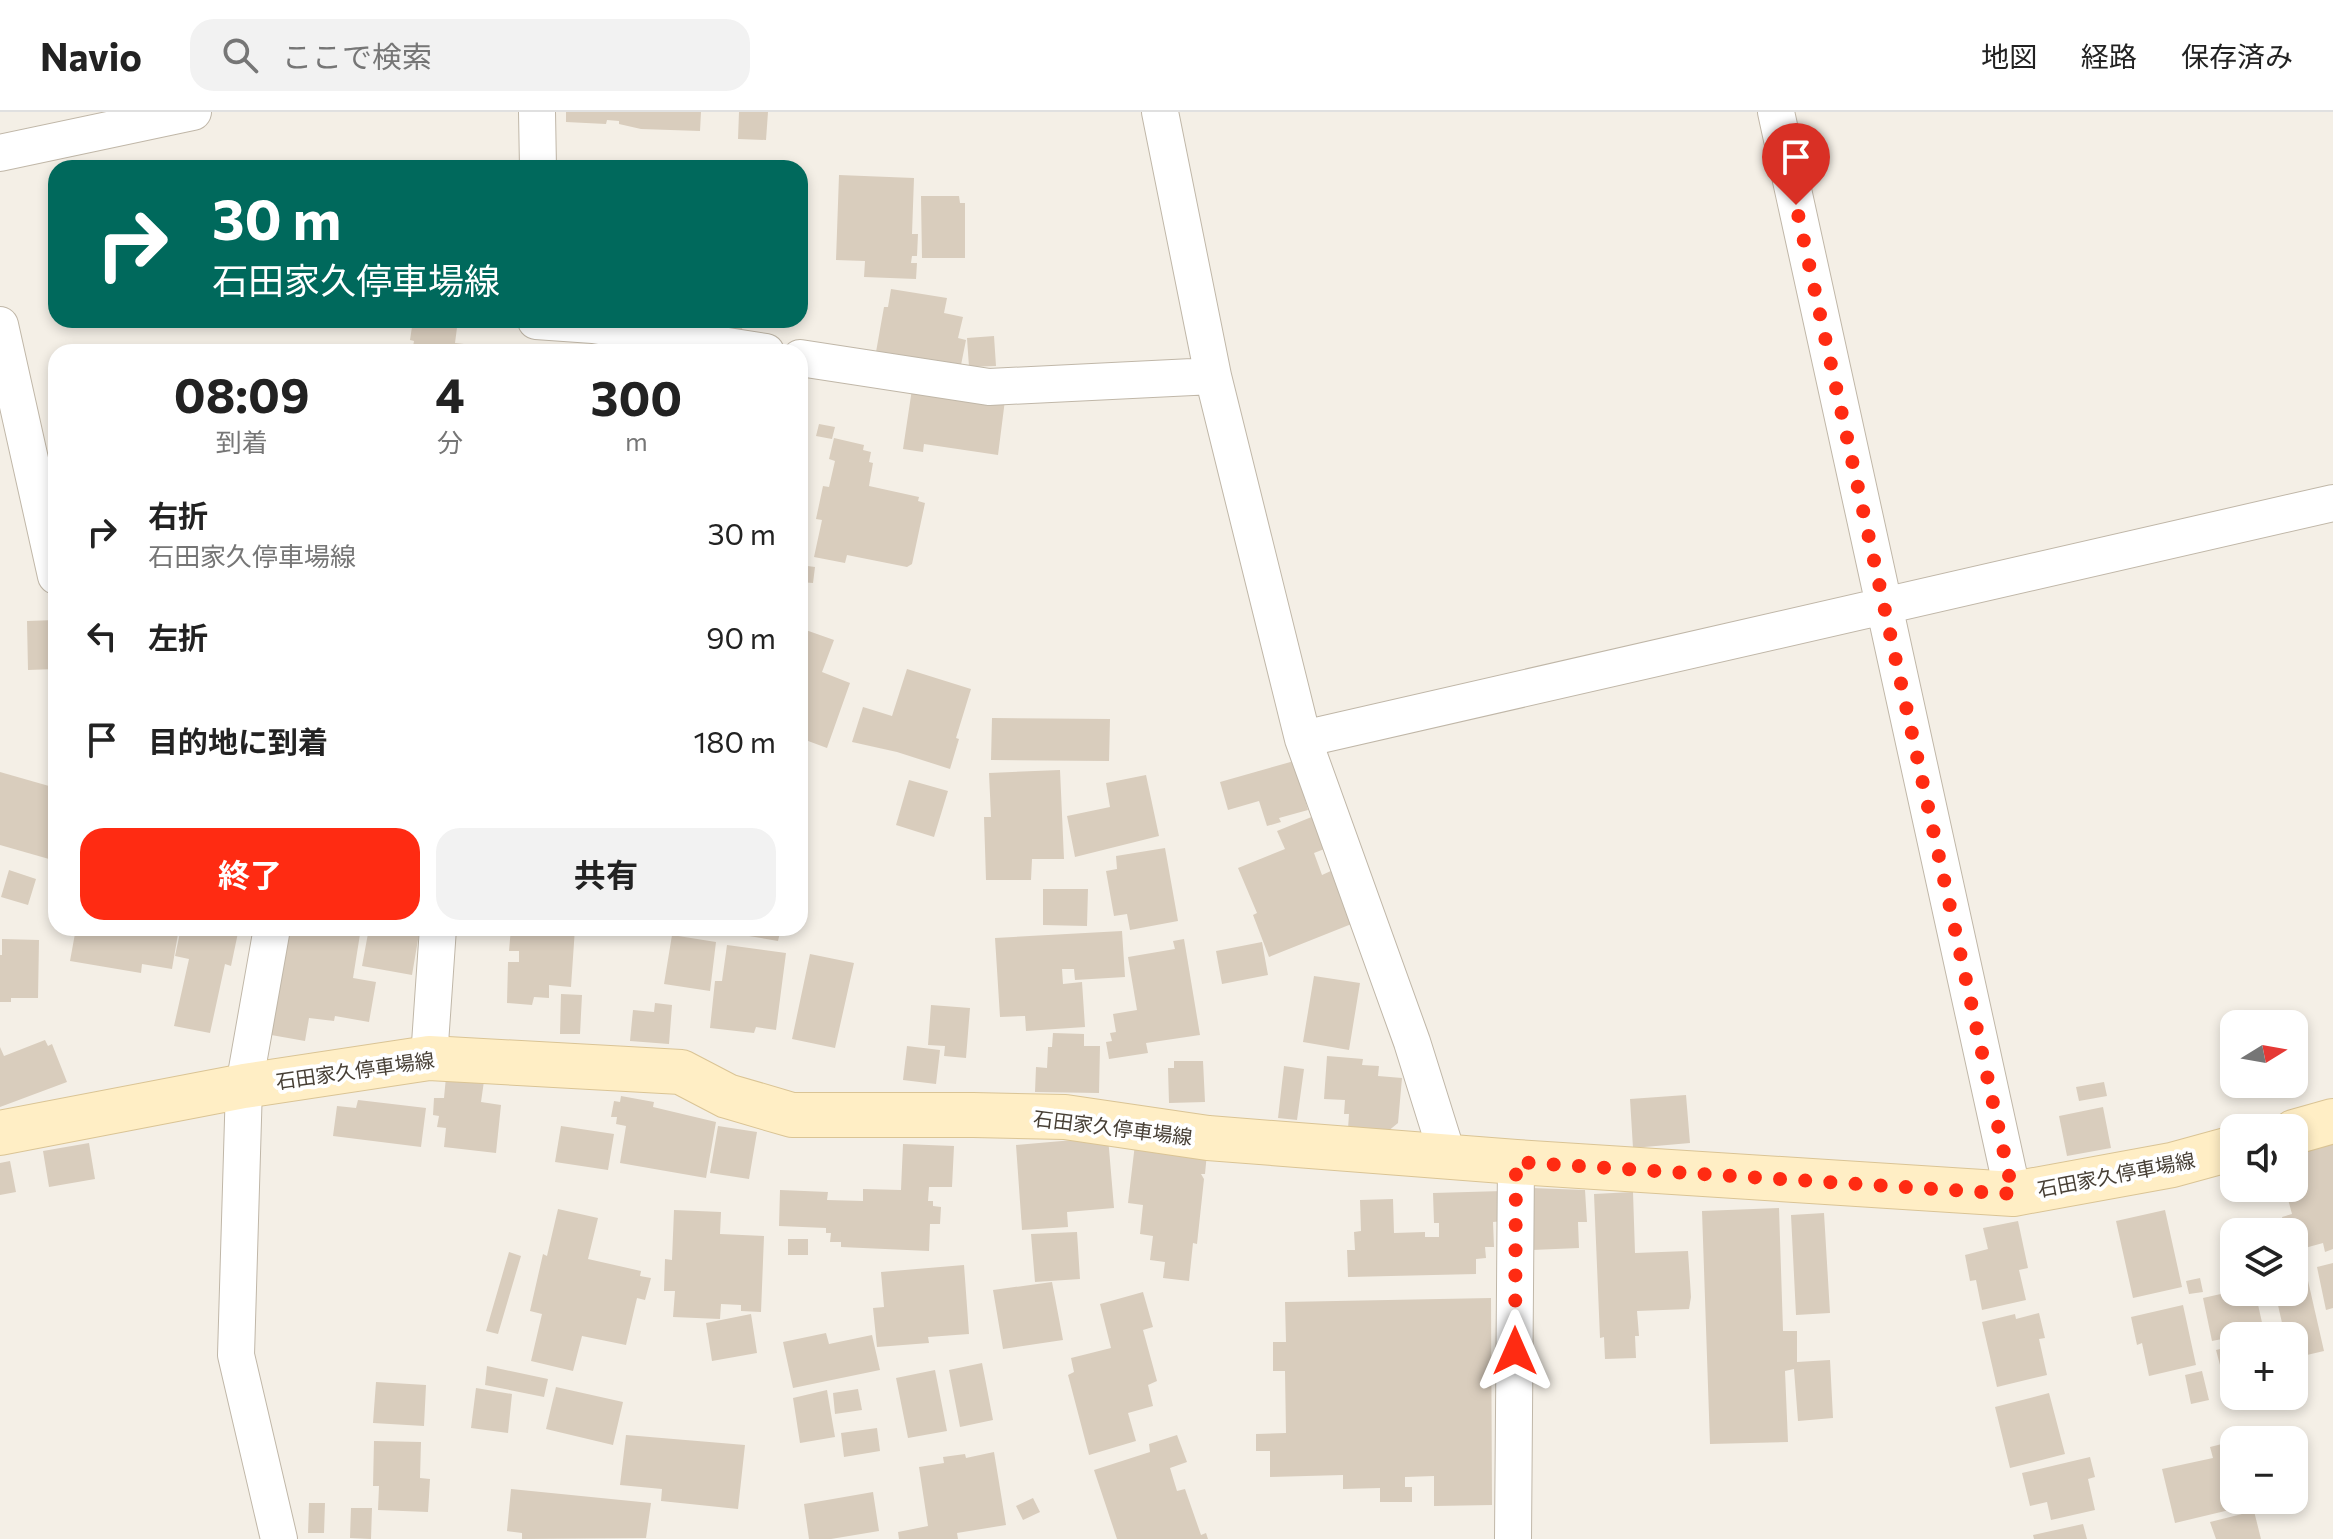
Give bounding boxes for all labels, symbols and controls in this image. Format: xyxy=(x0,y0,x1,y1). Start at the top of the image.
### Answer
search box xyxy=(190,19,750,91)
text: Navio xyxy=(40,32,142,79)
icon: search xyxy=(218,33,262,77)
text: ここで検索 xyxy=(282,37,432,74)
text: 地図 xyxy=(1981,39,2037,73)
text: 経路 xyxy=(2081,39,2137,73)
text: 保存済み xyxy=(2181,39,2293,73)
pin xyxy=(1762,123,1830,205)
icon: arrive xyxy=(1774,135,1818,179)
text: 30 m xyxy=(212,183,341,252)
icon: right xyxy=(80,192,184,296)
text: 石田家久停車場線 xyxy=(212,257,500,301)
text: 08:09 xyxy=(174,364,310,423)
text: 4 xyxy=(435,364,465,423)
text: 300 xyxy=(590,367,682,426)
text: m xyxy=(625,425,648,456)
text: 到着 xyxy=(216,426,268,457)
text: 分 xyxy=(437,426,463,457)
text: 右折 xyxy=(148,496,208,533)
icon: right xyxy=(80,510,124,554)
text: 30 m xyxy=(707,514,776,551)
text: 石田家久停車場線 xyxy=(148,540,356,571)
icon: left xyxy=(80,614,124,658)
text: 左折 xyxy=(148,618,208,655)
text: 90 m xyxy=(706,618,776,655)
icon: arrive xyxy=(80,718,124,762)
text: 目的地に到着 xyxy=(148,722,328,759)
text: 180 m xyxy=(693,722,776,759)
button: 終了 xyxy=(80,828,420,920)
button: 共有 xyxy=(436,828,776,920)
north arrow xyxy=(2220,1010,2308,1098)
map controls xyxy=(2220,1010,2308,1514)
street label: 石田家久停車場線 xyxy=(274,1047,436,1093)
street label: 石田家久停車場線 xyxy=(1032,1105,1194,1149)
button: sound xyxy=(2220,1114,2308,1202)
street label: 石田家久停車場線 xyxy=(2035,1147,2197,1201)
button: layers xyxy=(2220,1218,2308,1306)
position arrow xyxy=(1473,1309,1557,1393)
button: + xyxy=(2220,1322,2308,1410)
button: − xyxy=(2220,1426,2308,1514)

